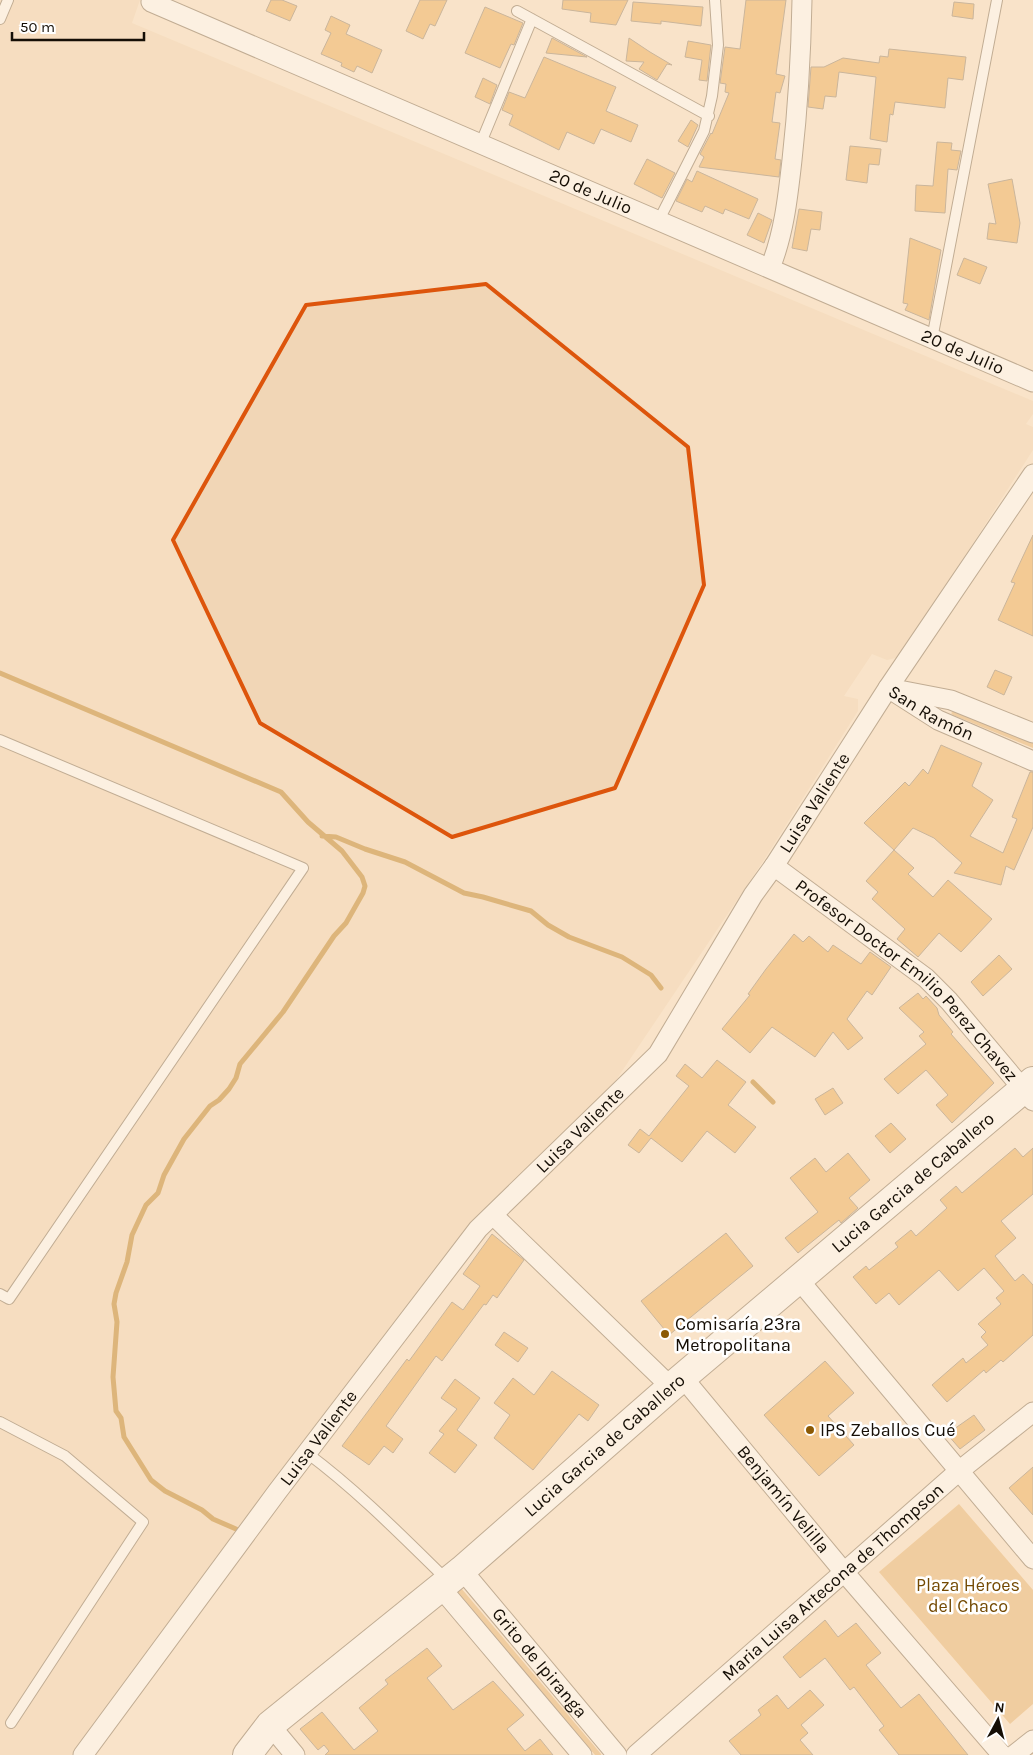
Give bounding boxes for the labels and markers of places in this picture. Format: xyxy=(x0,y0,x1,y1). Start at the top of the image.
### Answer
place label: Comisaría 23ra Metropolitana xyxy=(675,1313,801,1356)
marker: Comisaría 23ra Metropolitana xyxy=(659,1328,671,1340)
place label: IPS Zeballos Cué xyxy=(820,1419,955,1441)
marker: IPS Zeballos Cué xyxy=(804,1424,816,1436)

